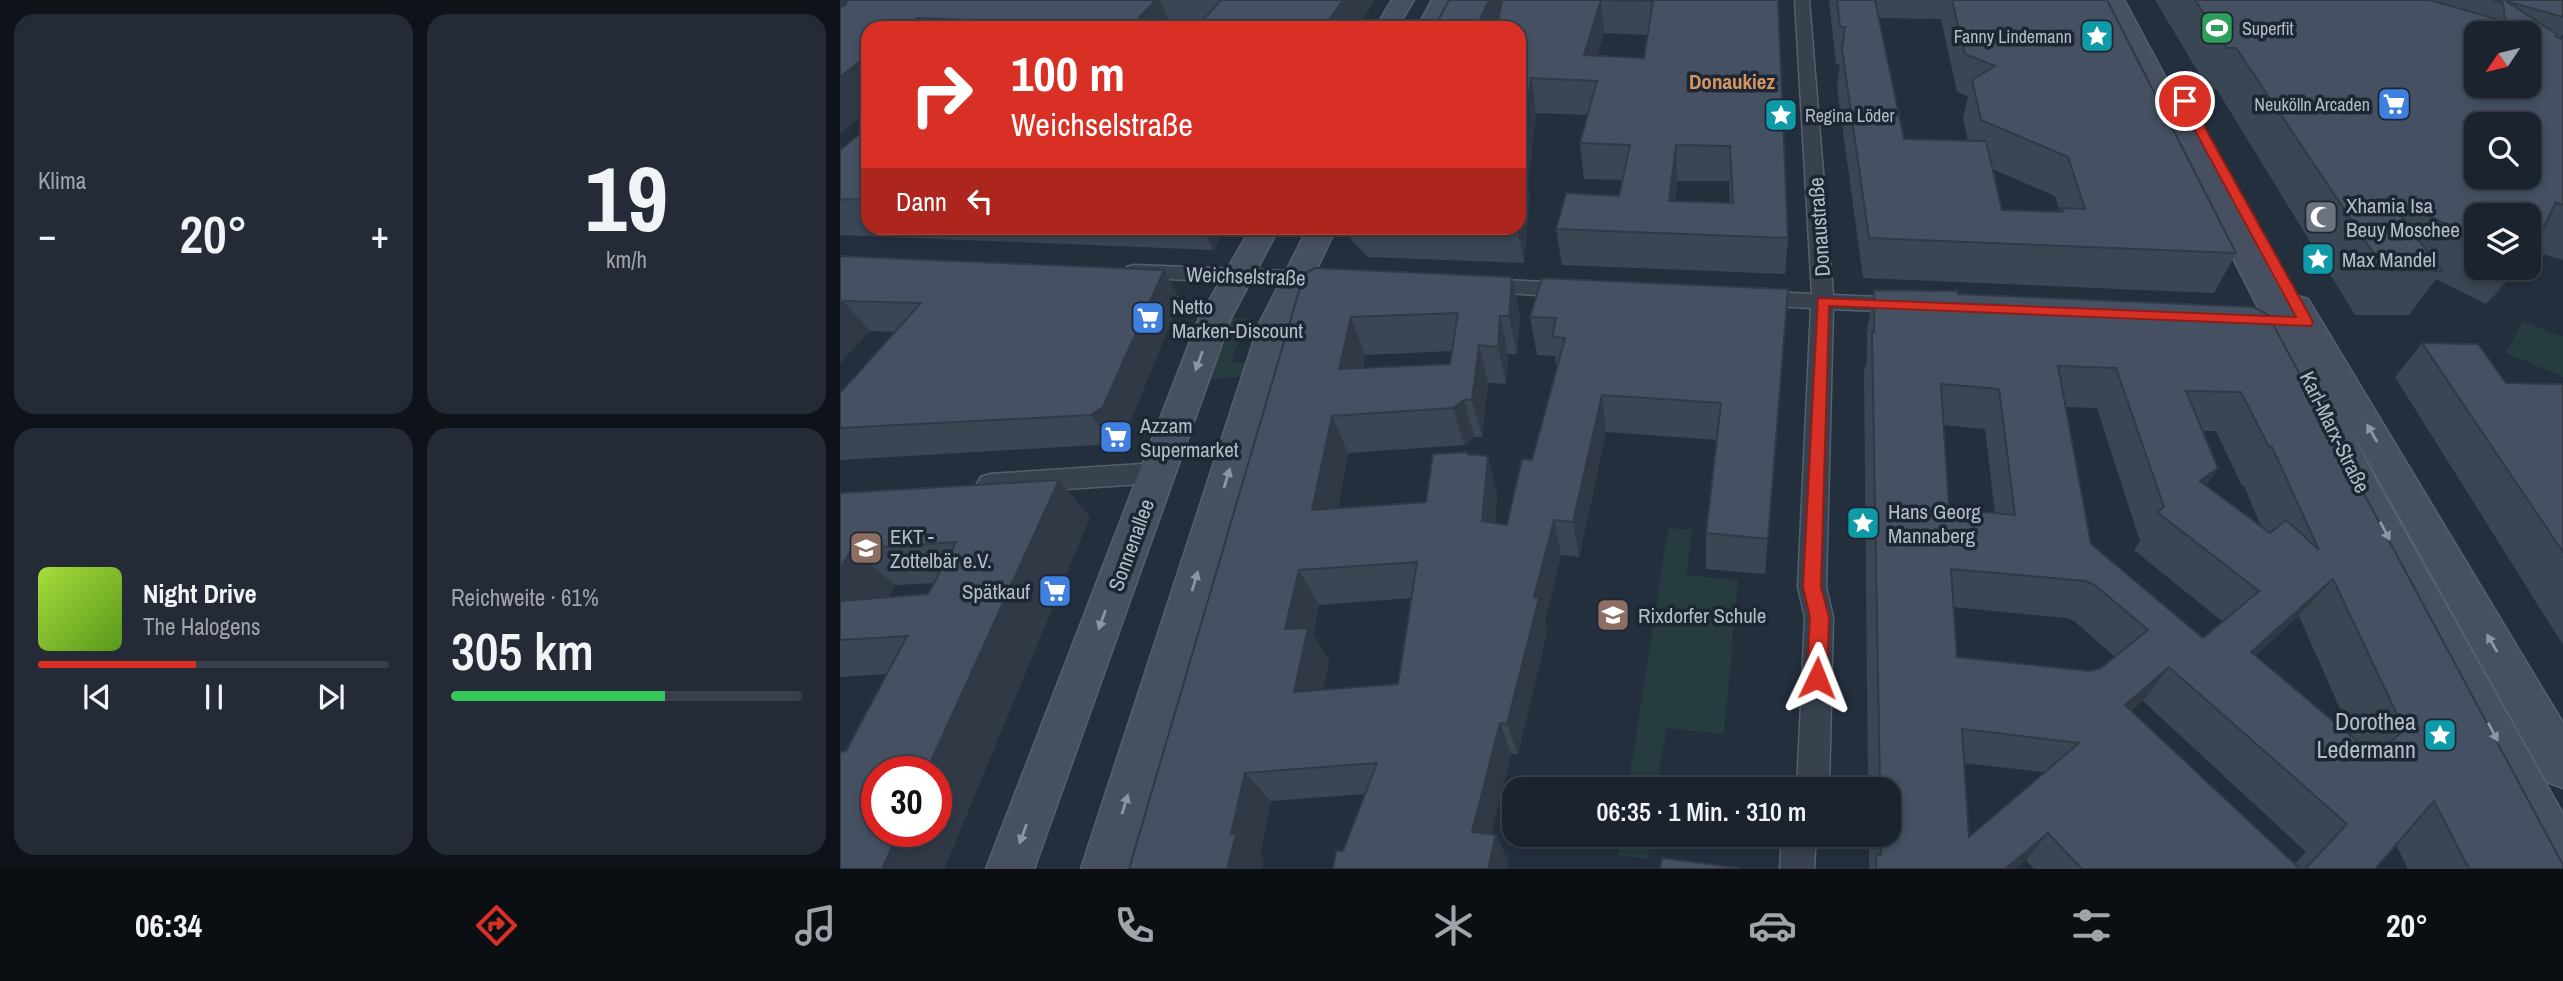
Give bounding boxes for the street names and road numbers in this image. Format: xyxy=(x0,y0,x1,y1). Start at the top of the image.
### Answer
street label: Donaustraße xyxy=(1801,176,1837,278)
street label: Weichselstraße xyxy=(1186,259,1306,293)
street label: Karl-Marx-Straße xyxy=(2293,366,2377,498)
street label: Sonnenallee xyxy=(1101,495,1161,595)

